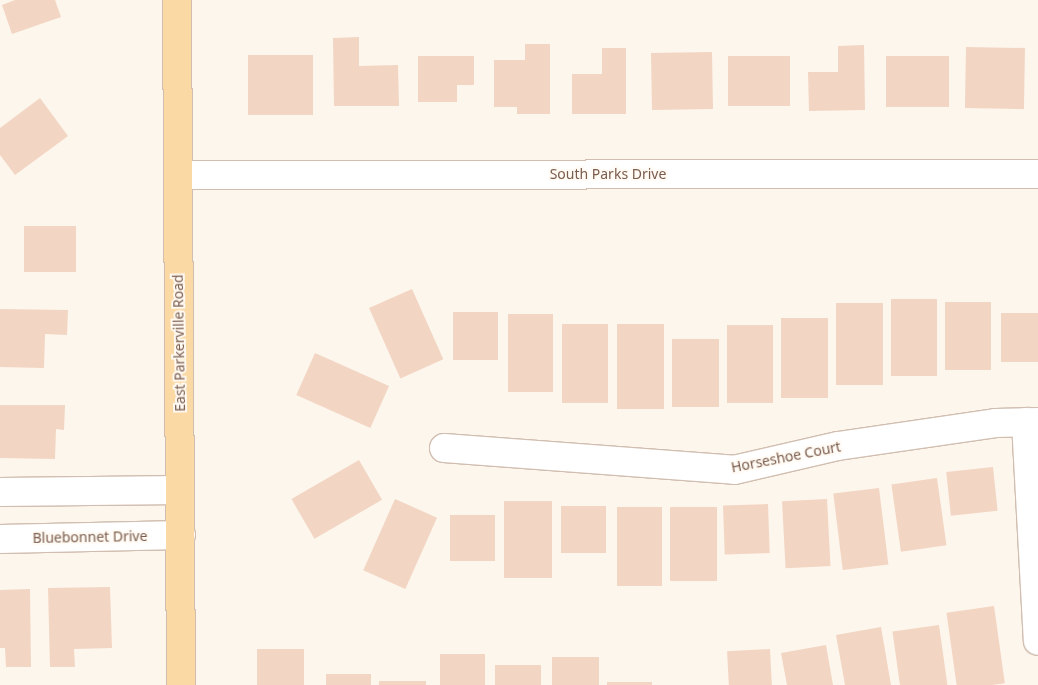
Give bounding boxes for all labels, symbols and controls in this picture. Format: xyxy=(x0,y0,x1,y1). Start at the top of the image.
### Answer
street label: South Parks Drive xyxy=(550,166,666,182)
street label: East Parkerville Road xyxy=(169,274,189,412)
street label: Horseshoe Court xyxy=(730,438,842,476)
street label: Bluebonnet Drive xyxy=(32,528,148,546)

